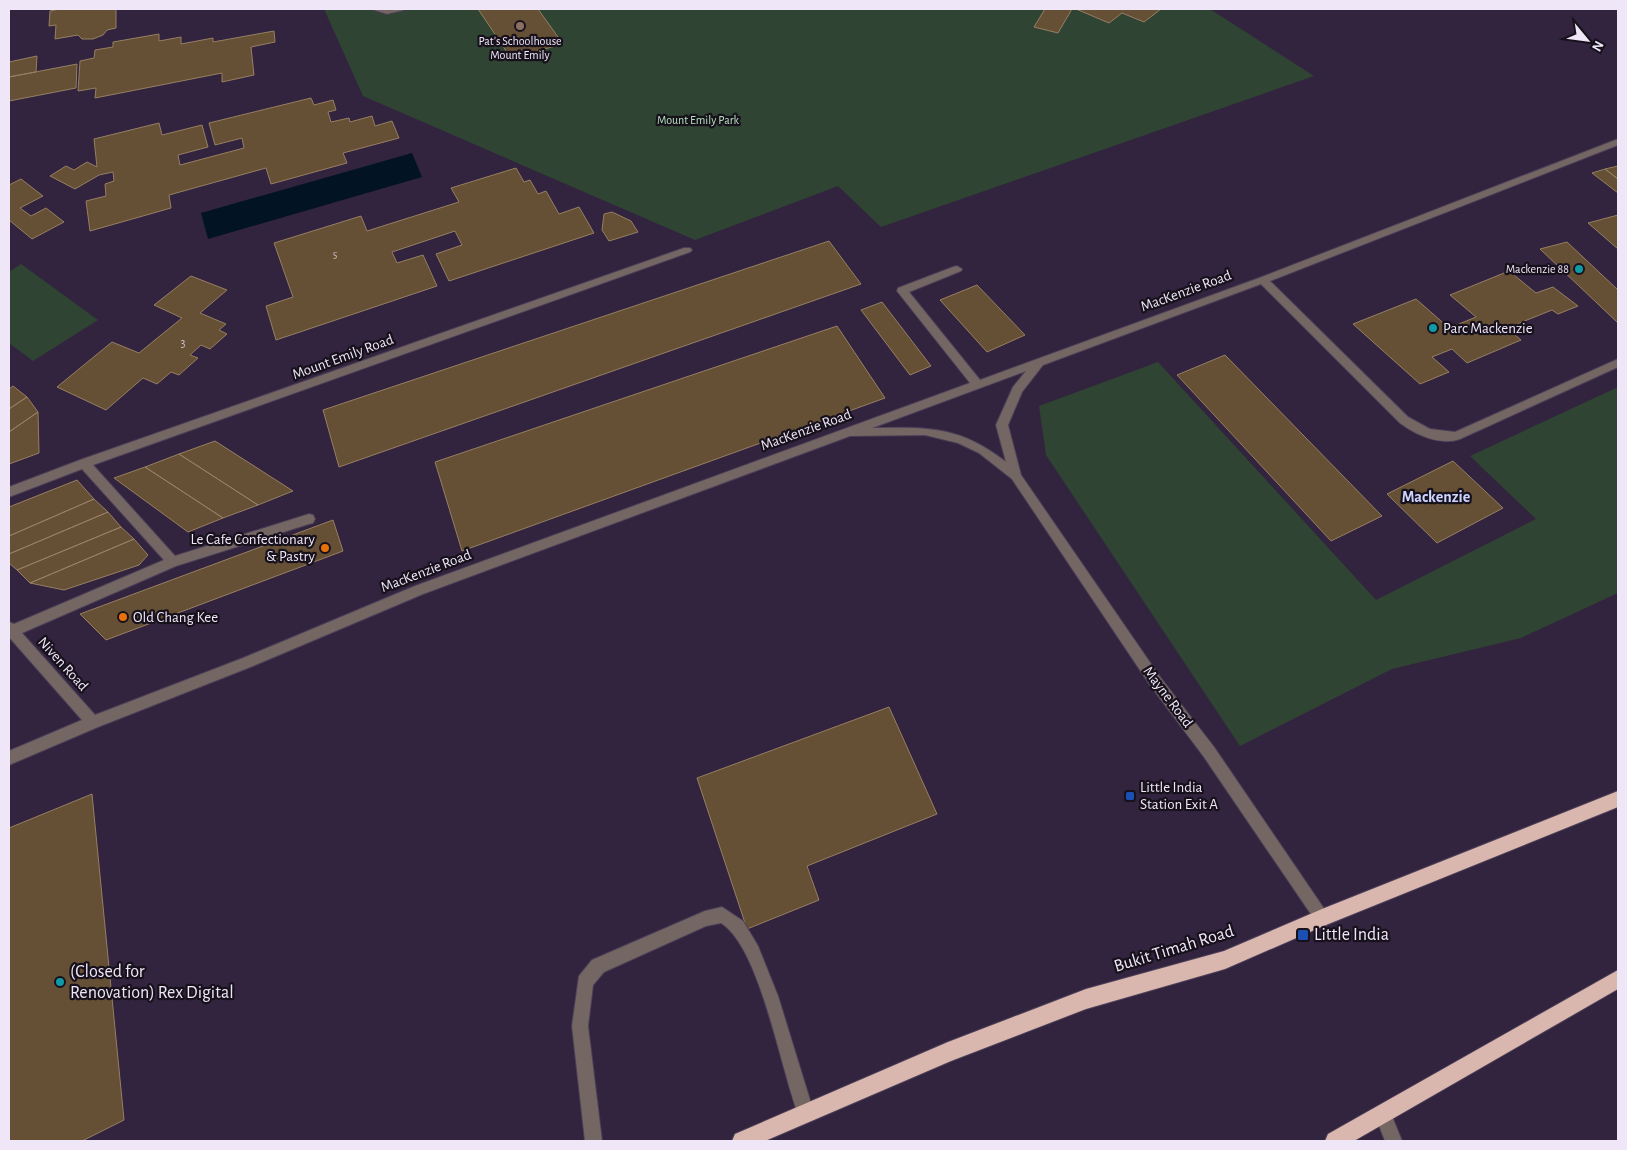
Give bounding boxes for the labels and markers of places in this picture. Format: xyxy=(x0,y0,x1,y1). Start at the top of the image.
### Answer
marker: Pat's Schoolhouse Mount Emily xyxy=(514,20,526,32)
place label: Pat's Schoolhouse Mount Emily xyxy=(478,35,562,62)
place label: Mackenzie 88 xyxy=(1506,263,1569,275)
marker: Mackenzie 88 xyxy=(1573,263,1585,275)
place label: Parc Mackenzie xyxy=(1443,321,1533,336)
marker: Parc Mackenzie xyxy=(1427,322,1439,334)
place label: Le Cafe Confectionary & Pastry xyxy=(190,532,316,564)
marker: Le Cafe Confectionary & Pastry xyxy=(319,542,331,554)
place label: Old Chang Kee xyxy=(133,610,218,625)
marker: Old Chang Kee xyxy=(117,611,129,623)
place label: Little India Station Exit A xyxy=(1140,780,1218,812)
marker: Little India Station Exit A xyxy=(1124,790,1136,802)
place label: Little India xyxy=(1314,926,1389,944)
marker: Little India xyxy=(1296,928,1310,942)
place label: (Closed for Renovation) Rex Digital xyxy=(70,963,234,1002)
marker: (Closed for Renovation) Rex Digital xyxy=(54,976,66,988)

